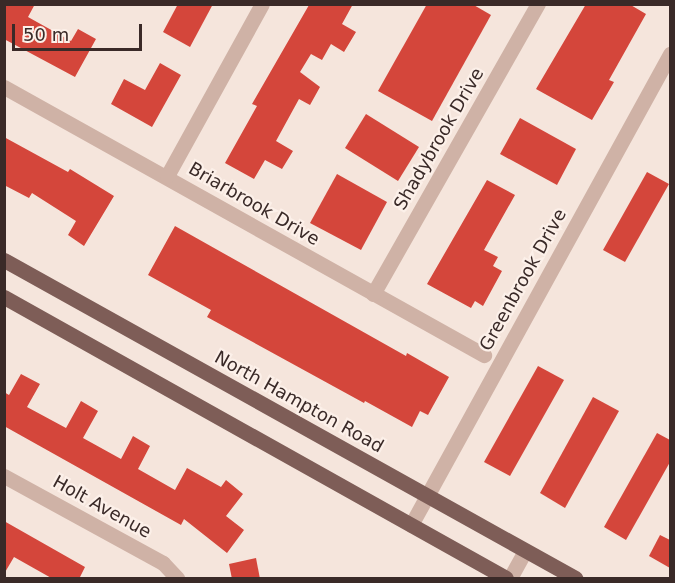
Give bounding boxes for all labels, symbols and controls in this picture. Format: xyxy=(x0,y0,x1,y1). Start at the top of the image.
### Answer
scale bar xyxy=(15,12,146,50)
text: 50 m xyxy=(23,24,69,45)
street label: Shadybrook Drive xyxy=(390,64,488,214)
street label: Briarbrook Drive xyxy=(185,158,323,250)
street label: Greenbrook Drive xyxy=(475,205,571,355)
street label: North Hampton Road xyxy=(211,347,387,457)
street label: Holt Avenue xyxy=(49,471,155,543)

